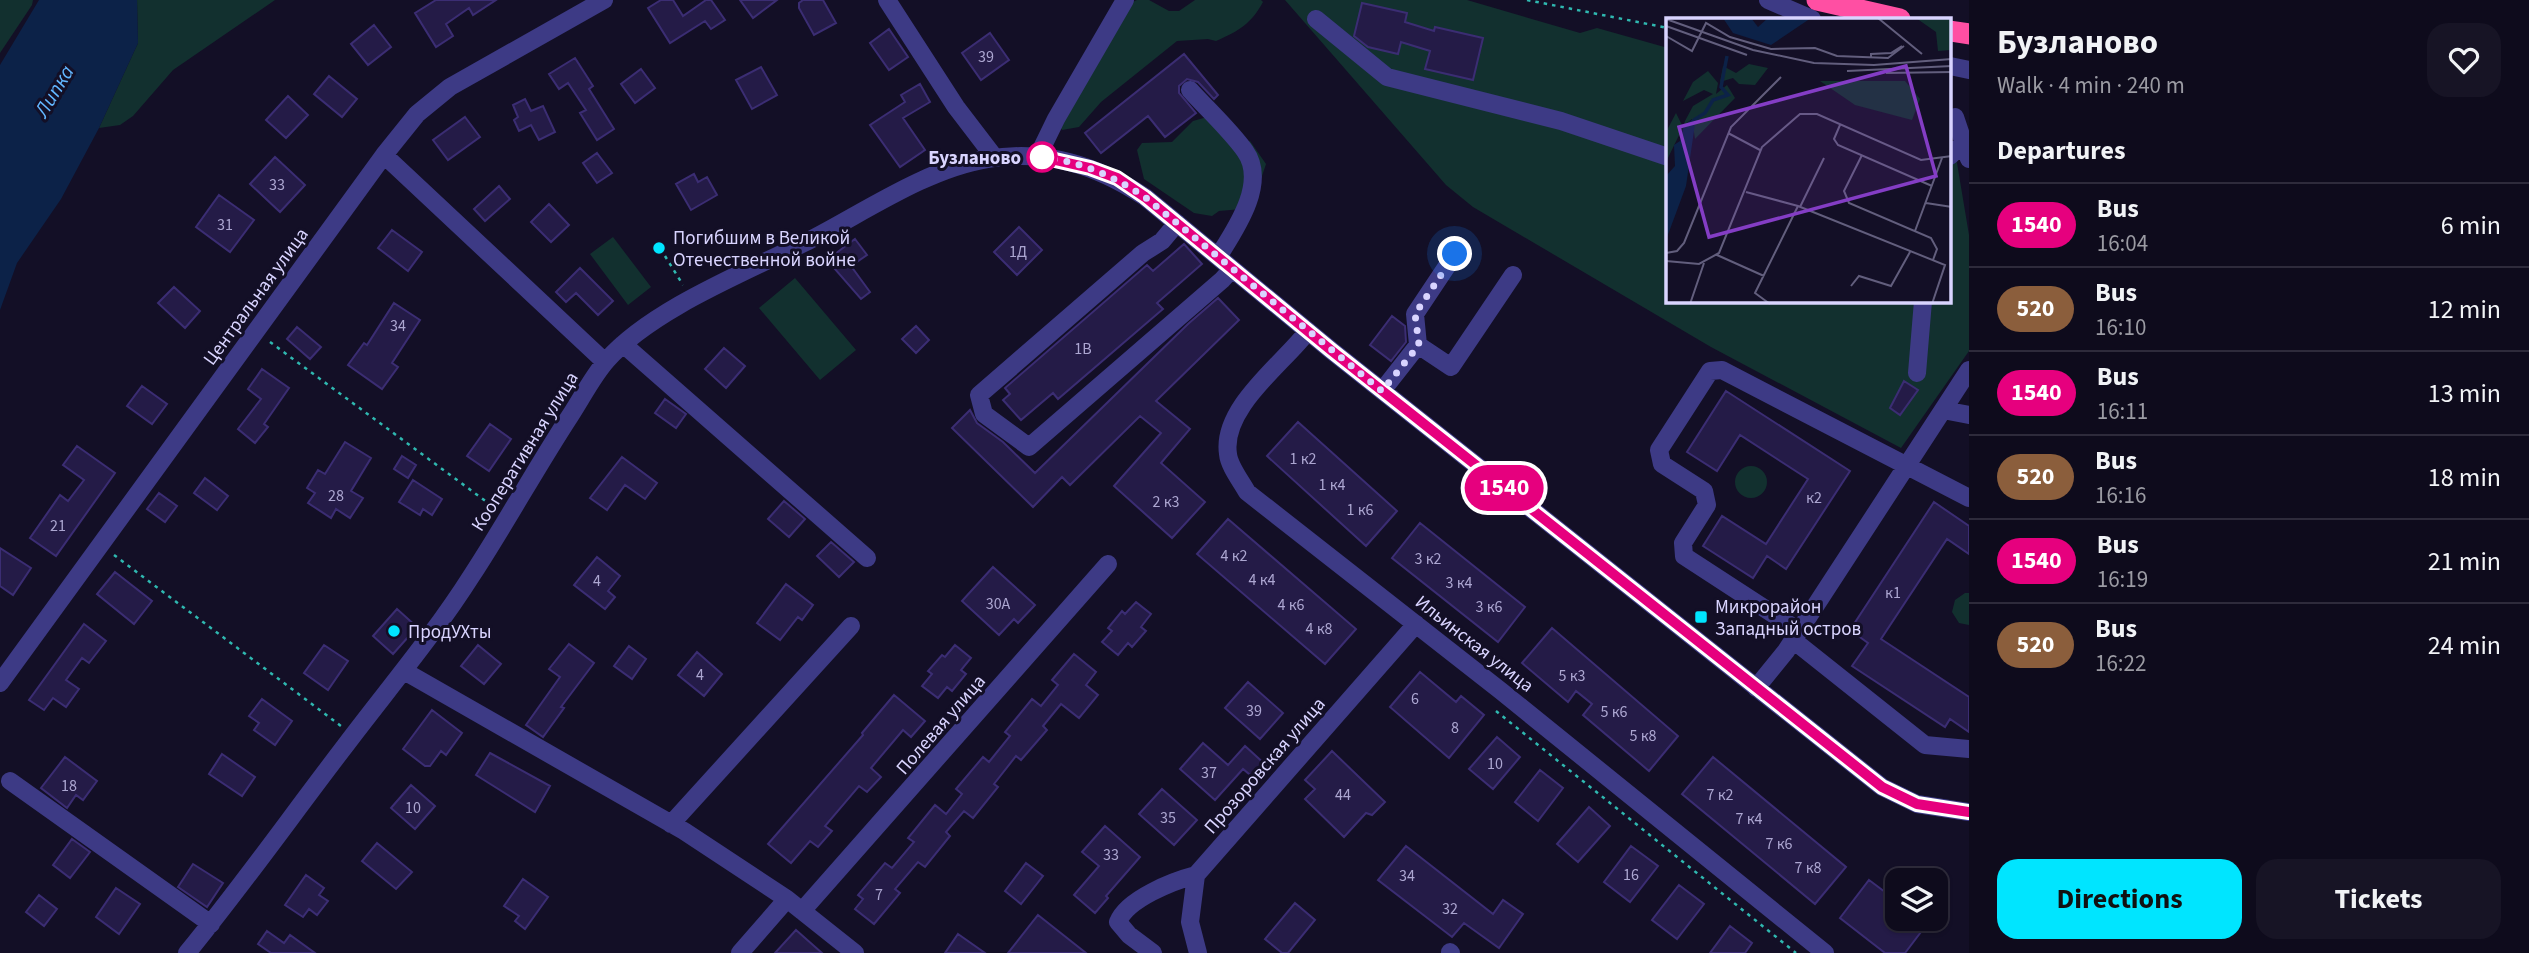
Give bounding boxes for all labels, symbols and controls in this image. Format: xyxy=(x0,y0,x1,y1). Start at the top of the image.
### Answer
inset map xyxy=(1666,18,1952,303)
text: Бузланово xyxy=(1997,19,2158,66)
button: heart xyxy=(2427,23,2501,97)
house number: 39 xyxy=(978,46,994,68)
water label: Липка xyxy=(26,59,81,124)
text: Walk · 4 min · 240 m xyxy=(1997,69,2185,102)
text: Departures xyxy=(1997,132,2125,169)
marker: Бузланово xyxy=(1027,142,1057,172)
place label: Бузланово xyxy=(928,145,1021,172)
house number: 33 xyxy=(269,174,285,196)
text: Bus xyxy=(2097,190,2139,227)
text: 1540 xyxy=(2011,207,2062,242)
text: 6 min xyxy=(2441,207,2501,244)
house number: 31 xyxy=(217,214,233,236)
street label: Центральная улица xyxy=(197,223,315,371)
place label: Погибшим в Великой Отечественной войне xyxy=(673,225,856,274)
text: 16:04 xyxy=(2097,227,2148,260)
your location xyxy=(1437,236,1472,271)
marker: Погибшим в Великой Отечественной войне xyxy=(651,240,667,256)
house number: 1Д xyxy=(1009,241,1027,263)
text: Bus xyxy=(2095,274,2137,311)
text: 520 xyxy=(2016,291,2055,326)
text: 12 min xyxy=(2428,291,2501,328)
text: 16:10 xyxy=(2095,311,2146,344)
house number: 34 xyxy=(390,315,406,337)
house number: 1В xyxy=(1074,338,1092,360)
text: Bus xyxy=(2097,358,2139,395)
street label: Кооперативная улица xyxy=(465,367,585,537)
text: 1540 xyxy=(2011,375,2062,410)
text: 13 min xyxy=(2428,375,2501,412)
text: 16:11 xyxy=(2097,395,2148,428)
text: Bus xyxy=(2095,442,2137,479)
house number: 1 к2 xyxy=(1289,448,1317,470)
text: 520 xyxy=(2016,459,2055,494)
text: 18 min xyxy=(2428,459,2501,496)
line badge: 1540 xyxy=(1455,465,1553,511)
text: 1540 xyxy=(1479,470,1529,505)
house number: 1 к4 xyxy=(1318,474,1346,496)
text: 16:16 xyxy=(2095,479,2146,512)
house number: 28 xyxy=(328,485,344,507)
house number: к2 xyxy=(1806,487,1822,509)
house number: 2 к3 xyxy=(1152,491,1180,513)
house number: 1 к6 xyxy=(1346,499,1374,521)
house number: 21 xyxy=(50,515,66,537)
text: Bus xyxy=(2097,526,2139,563)
text: 1540 xyxy=(2011,543,2062,578)
text: 21 min xyxy=(2428,543,2501,580)
house number: 4 к2 xyxy=(1220,545,1248,567)
house number: 3 к2 xyxy=(1414,548,1442,570)
text: 16:19 xyxy=(2097,563,2148,596)
house number: 4 к4 xyxy=(1248,569,1276,591)
house number: 4 xyxy=(593,570,601,592)
house number: 3 к4 xyxy=(1445,572,1473,594)
house number: к1 xyxy=(1885,582,1901,604)
street label: Ильинская улица xyxy=(1409,589,1539,699)
house number: 30А xyxy=(986,593,1011,615)
house number: 4 к6 xyxy=(1277,594,1305,616)
place label: Микрорайон Западный остров xyxy=(1715,594,1861,643)
house number: 3 к6 xyxy=(1475,596,1503,618)
marker: Микрорайон Западный остров xyxy=(1693,609,1709,625)
text: Bus xyxy=(2095,610,2137,647)
house number: 4 к8 xyxy=(1305,618,1333,640)
place label: ПродУХты xyxy=(408,619,491,646)
marker: ПродУХты xyxy=(386,623,402,639)
text: 520 xyxy=(2016,627,2055,662)
text: 24 min xyxy=(2428,627,2501,664)
text: 16:22 xyxy=(2095,647,2146,680)
house number: 4 xyxy=(696,664,704,686)
house number: 5 к3 xyxy=(1558,665,1586,687)
street label: Полевая улица xyxy=(890,669,992,781)
house number: 6 xyxy=(1411,688,1419,710)
street label: Прозоровская улица xyxy=(1198,692,1332,840)
house number: 39 xyxy=(1246,700,1262,722)
house number: 5 к6 xyxy=(1600,701,1628,723)
house number: 8 xyxy=(1451,717,1459,739)
house number: 5 к8 xyxy=(1629,725,1657,747)
house number: 10 xyxy=(1487,753,1503,775)
house number: 37 xyxy=(1201,762,1217,784)
house number: 18 xyxy=(61,775,77,797)
house number: 44 xyxy=(1335,784,1351,806)
house number: 7 к2 xyxy=(1706,784,1734,806)
house number: 10 xyxy=(405,797,421,819)
house number: 35 xyxy=(1160,807,1176,829)
house number: 7 к4 xyxy=(1735,808,1763,830)
house number: 7 к6 xyxy=(1765,833,1793,855)
house number: 33 xyxy=(1103,844,1119,866)
house number: 7 к8 xyxy=(1794,857,1822,879)
button: Directions xyxy=(1997,859,2242,939)
button: Tickets xyxy=(2256,859,2501,939)
house number: 16 xyxy=(1623,864,1639,886)
house number: 34 xyxy=(1399,865,1415,887)
map controls xyxy=(1885,868,1948,931)
button: layers xyxy=(1885,868,1948,931)
house number: 7 xyxy=(875,884,883,906)
house number: 32 xyxy=(1442,898,1458,920)

